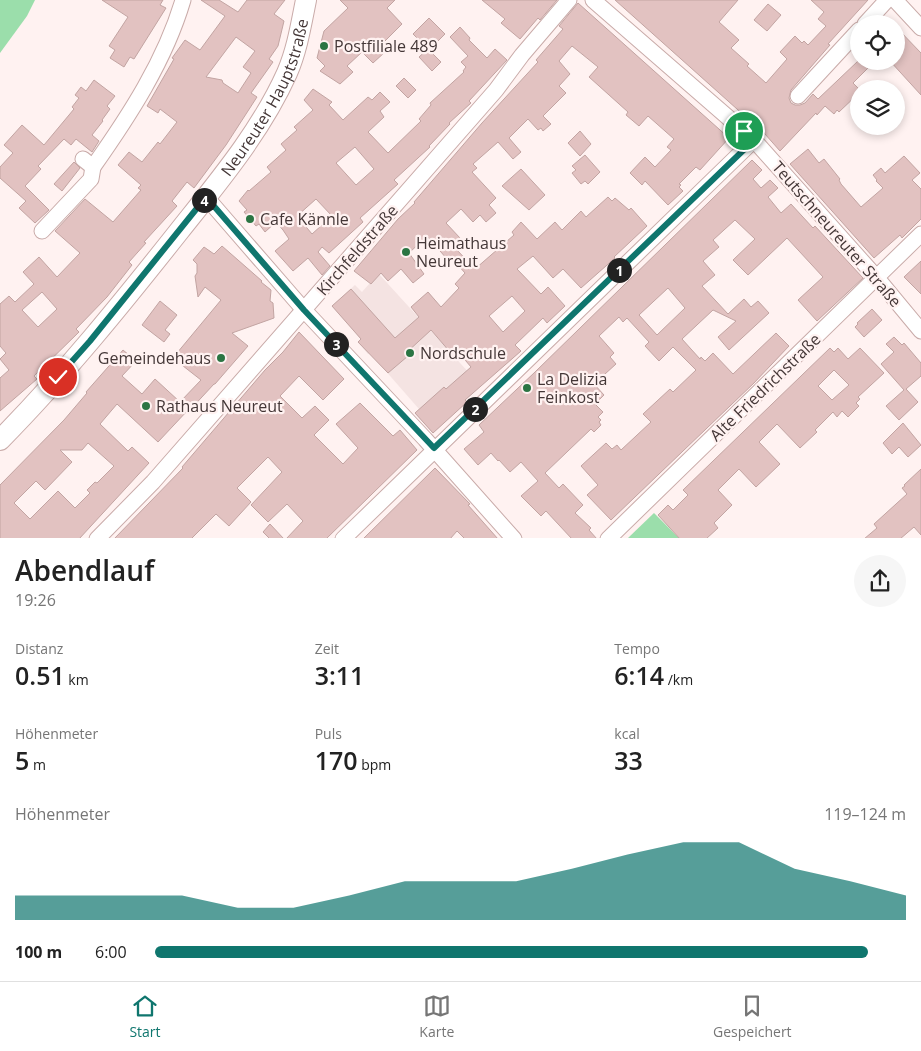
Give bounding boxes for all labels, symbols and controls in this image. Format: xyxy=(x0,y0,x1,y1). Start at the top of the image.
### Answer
map controls xyxy=(850,15,905,135)
button: locate xyxy=(850,15,905,70)
street label: Neureuter Hauptstraße xyxy=(216,17,313,180)
place label: Postfiliale 489 xyxy=(334,35,438,57)
marker: Postfiliale 489 xyxy=(318,40,330,52)
button: layers xyxy=(850,80,905,135)
pin xyxy=(723,110,765,152)
icon: arrive xyxy=(730,117,758,145)
street label: Teutschneureuter Straße xyxy=(767,156,907,312)
pin: 4 xyxy=(192,188,216,212)
text: 4 xyxy=(200,191,209,210)
street label: Kirchfeldstraße xyxy=(311,200,403,300)
place label: Cafe Kännle xyxy=(260,208,349,230)
marker: Cafe Kännle xyxy=(244,213,256,225)
place label: Heimathaus Neureut xyxy=(416,232,506,272)
marker: Heimathaus Neureut xyxy=(400,246,412,258)
pin: 1 xyxy=(606,258,632,282)
text: 1 xyxy=(615,261,624,280)
street label: Alte Friedrichstraße xyxy=(705,328,825,446)
pin: 3 xyxy=(324,332,348,356)
text: 3 xyxy=(332,335,341,354)
place label: Nordschule xyxy=(420,342,506,364)
place label: Gemeindehaus xyxy=(98,347,211,369)
marker: Nordschule xyxy=(404,347,416,359)
marker: Gemeindehaus xyxy=(215,352,227,364)
pin xyxy=(37,356,79,398)
icon: check xyxy=(44,363,72,391)
place label: La Delizia Feinkost xyxy=(537,368,608,408)
marker: La Delizia Feinkost xyxy=(521,382,533,394)
place label: Rathaus Neureut xyxy=(156,395,283,417)
pin: 2 xyxy=(462,396,488,422)
marker: Rathaus Neureut xyxy=(140,400,152,412)
text: 2 xyxy=(471,400,480,419)
text: Abendlauf xyxy=(15,551,154,589)
button: share xyxy=(854,555,906,607)
text: 19:26 xyxy=(15,589,56,611)
text: Distanz xyxy=(15,639,63,658)
text: Zeit xyxy=(315,639,339,658)
text: Tempo xyxy=(614,639,660,658)
text: 0.51 xyxy=(15,658,65,692)
text: 3:11 xyxy=(315,658,364,692)
text: 6:14 xyxy=(614,658,664,692)
text: km xyxy=(65,670,89,689)
text: /km xyxy=(664,670,693,689)
text: Höhenmeter xyxy=(15,724,98,743)
text: Puls xyxy=(315,724,342,743)
text: kcal xyxy=(614,724,640,743)
text: 5 xyxy=(15,743,29,777)
text: 170 xyxy=(315,743,358,777)
text: 33 xyxy=(614,743,643,777)
text: m xyxy=(29,755,46,774)
text: bpm xyxy=(358,755,391,774)
text: Höhenmeter xyxy=(15,803,110,825)
text: 119–124 m xyxy=(824,803,906,825)
text: 100 m xyxy=(15,941,62,963)
text: 6:00 xyxy=(95,941,127,963)
tab: Start xyxy=(129,992,161,1041)
tab: Karte xyxy=(419,992,454,1041)
tab: Gespeichert xyxy=(713,992,792,1041)

